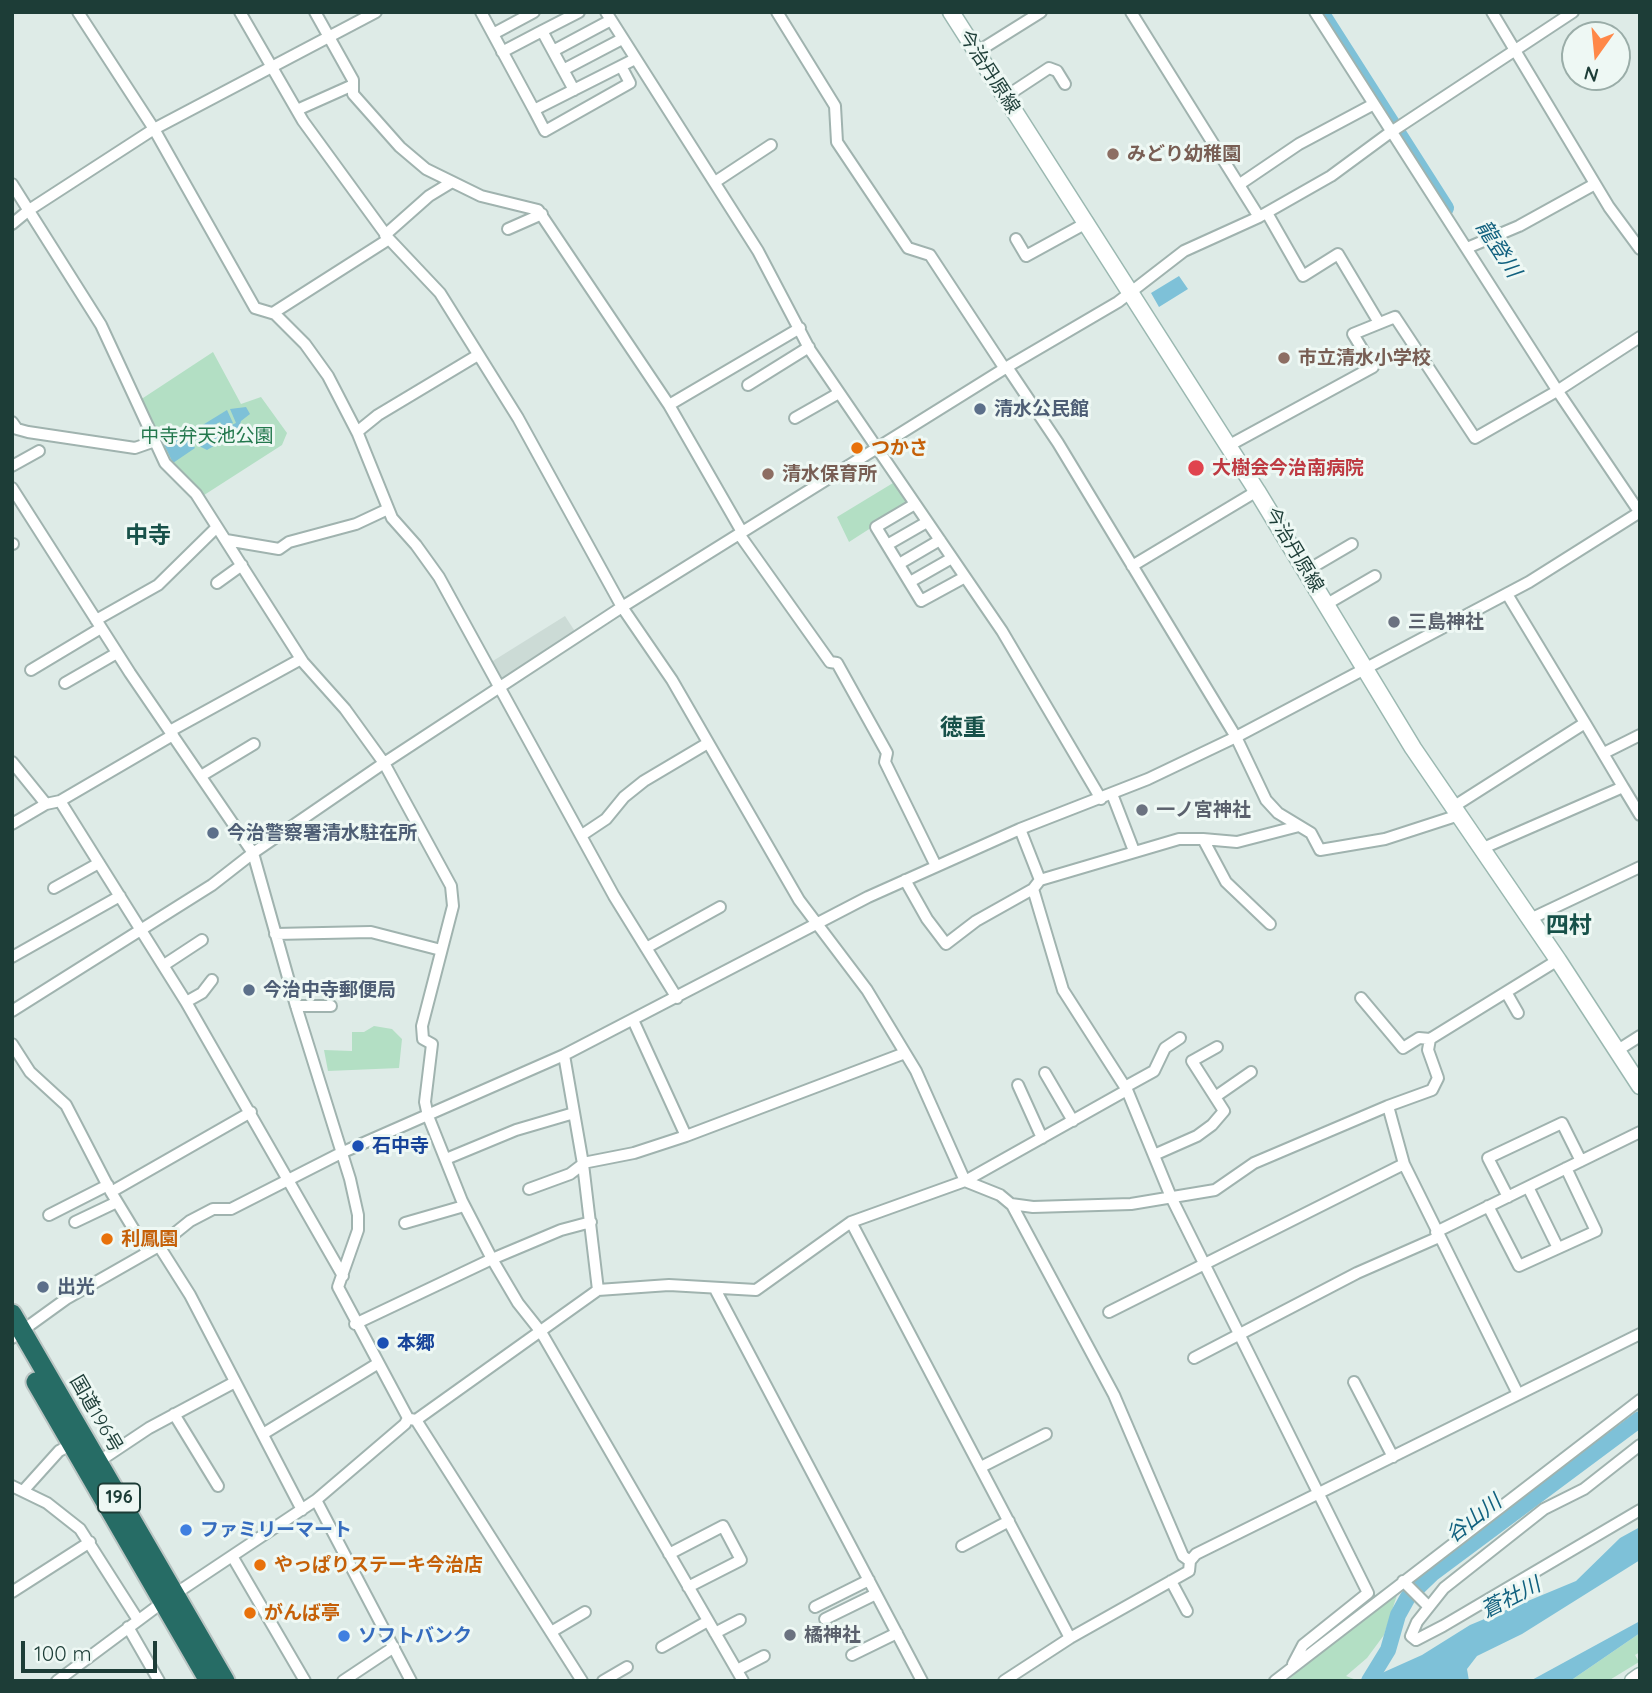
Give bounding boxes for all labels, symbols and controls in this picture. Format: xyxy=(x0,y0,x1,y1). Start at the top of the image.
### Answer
north arrow xyxy=(1561,21,1631,91)
street label: 今治丹原線 xyxy=(954,26,1024,118)
text: N xyxy=(1581,61,1601,88)
place label: みどり幼稚園 xyxy=(1127,143,1241,165)
marker: みどり幼稚園 xyxy=(1105,146,1121,162)
water label: 龍登川 xyxy=(1470,216,1526,282)
place label: 市立清水小学校 xyxy=(1298,347,1431,369)
marker: 市立清水小学校 xyxy=(1276,350,1292,366)
place label: 清水公民館 xyxy=(994,398,1089,420)
marker: 清水公民館 xyxy=(972,401,988,417)
park label: 中寺弁天池公園 xyxy=(141,425,273,447)
place label: つかさ xyxy=(871,437,928,459)
marker: つかさ xyxy=(849,440,865,456)
place label: 大樹会今治南病院 xyxy=(1212,457,1364,479)
marker: 大樹会今治南病院 xyxy=(1186,458,1206,478)
place label: 清水保育所 xyxy=(782,463,877,485)
marker: 清水保育所 xyxy=(760,466,776,482)
street label: 今治丹原線 xyxy=(1260,503,1328,597)
district label: 中寺 xyxy=(125,522,171,550)
place label: 三島神社 xyxy=(1408,611,1484,633)
marker: 三島神社 xyxy=(1386,614,1402,630)
district label: 徳重 xyxy=(940,714,986,742)
place label: 一ノ宮神社 xyxy=(1156,799,1251,821)
marker: 一ノ宮神社 xyxy=(1134,802,1150,818)
place label: 今治警察署清水駐在所 xyxy=(227,822,417,844)
marker: 今治警察署清水駐在所 xyxy=(205,825,221,841)
district label: 四村 xyxy=(1546,912,1592,940)
place label: 今治中寺郵便局 xyxy=(263,979,396,1001)
marker: 今治中寺郵便局 xyxy=(241,982,257,998)
place label: 石中寺 xyxy=(372,1135,429,1157)
marker: 石中寺 xyxy=(350,1138,366,1154)
place label: 利鳳園 xyxy=(121,1228,178,1250)
marker: 利鳳園 xyxy=(99,1231,115,1247)
place label: 出光 xyxy=(57,1276,95,1298)
marker: 出光 xyxy=(35,1279,51,1295)
place label: 本郷 xyxy=(397,1332,435,1354)
marker: 本郷 xyxy=(375,1335,391,1351)
street label: 国道196号 xyxy=(65,1372,127,1456)
road number: 196 xyxy=(98,1484,140,1512)
water label: 谷山川 xyxy=(1441,1490,1507,1548)
place label: ファミリーマート xyxy=(200,1519,352,1541)
marker: ファミリーマート xyxy=(178,1522,194,1538)
place label: やっぱりステーキ今治店 xyxy=(274,1554,483,1576)
marker: やっぱりステーキ今治店 xyxy=(252,1557,268,1573)
water label: 蒼社川 xyxy=(1477,1572,1545,1624)
place label: がんば亭 xyxy=(264,1602,340,1624)
marker: がんば亭 xyxy=(242,1605,258,1621)
place label: 橘神社 xyxy=(804,1624,861,1646)
place label: ソフトバンク xyxy=(358,1625,472,1647)
scale bar xyxy=(24,1626,161,1670)
marker: 橘神社 xyxy=(782,1627,798,1643)
marker: ソフトバンク xyxy=(336,1628,352,1644)
text: 100 m xyxy=(34,1640,92,1666)

